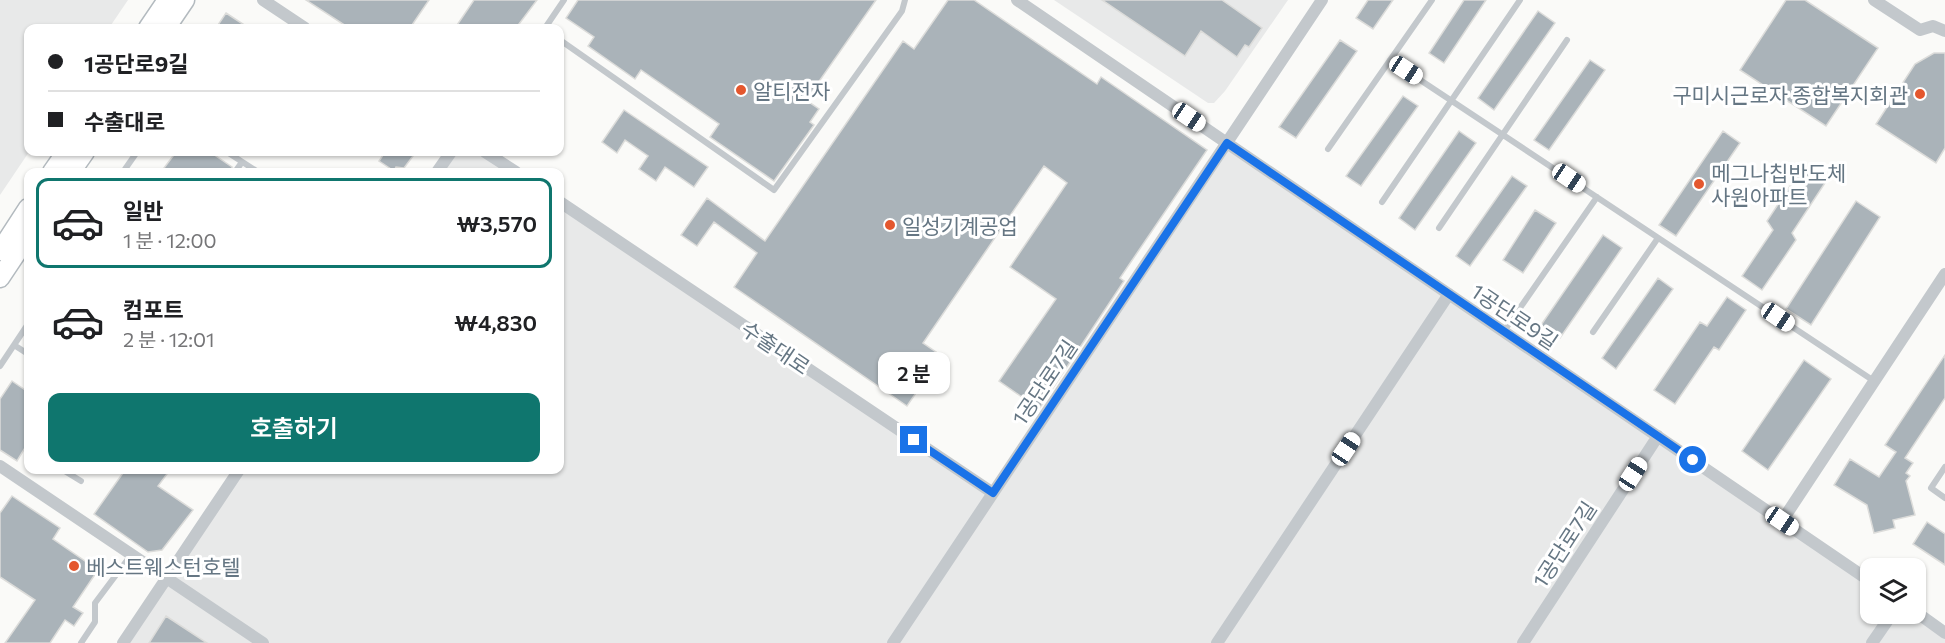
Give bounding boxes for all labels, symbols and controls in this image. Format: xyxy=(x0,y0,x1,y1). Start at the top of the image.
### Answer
text: 1공단로9길 xyxy=(84,50,189,77)
car xyxy=(1386,53,1426,87)
place label: 알티전자 xyxy=(753,78,830,103)
place label: 구미시근로자 종합복지회관 xyxy=(1672,82,1908,107)
marker: 알티전자 xyxy=(734,83,748,97)
marker: 구미시근로자 종합복지회관 xyxy=(1913,87,1927,101)
car xyxy=(1169,99,1209,135)
text: 수출대로 xyxy=(84,108,165,135)
car xyxy=(1549,160,1589,196)
place label: 메그나칩반도체 사원아파트 xyxy=(1711,160,1846,209)
marker: 메그나칩반도체 사원아파트 xyxy=(1692,177,1706,191)
icon: car xyxy=(51,196,105,250)
text: 일반 xyxy=(123,197,163,224)
text: ₩3,570 xyxy=(457,210,537,237)
place label: 일성기계공업 xyxy=(902,213,1018,238)
marker: 일성기계공업 xyxy=(883,218,897,232)
text: 1 분 · 12:00 xyxy=(123,228,217,252)
street label: 1공단로9길 xyxy=(1467,278,1563,354)
icon: car xyxy=(51,295,105,349)
text: 컴포트 xyxy=(123,296,184,323)
car xyxy=(1758,299,1798,335)
text: ₩4,830 xyxy=(454,309,537,336)
street label: 수출대로 xyxy=(737,315,815,379)
text: 2 분 · 12:01 xyxy=(123,327,215,351)
street label: 1공단로7길 xyxy=(1006,335,1082,429)
callout: 2 분 xyxy=(878,353,950,395)
text: 2 분 xyxy=(897,361,931,385)
button: 호출하기 xyxy=(48,393,540,462)
route end xyxy=(900,426,927,453)
car xyxy=(1328,429,1364,469)
route start xyxy=(1679,446,1706,473)
car xyxy=(1616,454,1650,494)
street label: 1공단로7길 xyxy=(1527,496,1601,592)
car xyxy=(1762,503,1802,539)
place label: 베스트웨스턴호텔 xyxy=(86,554,241,579)
map controls xyxy=(1860,558,1926,624)
button: layers xyxy=(1860,558,1926,624)
marker: 베스트웨스턴호텔 xyxy=(67,559,81,573)

